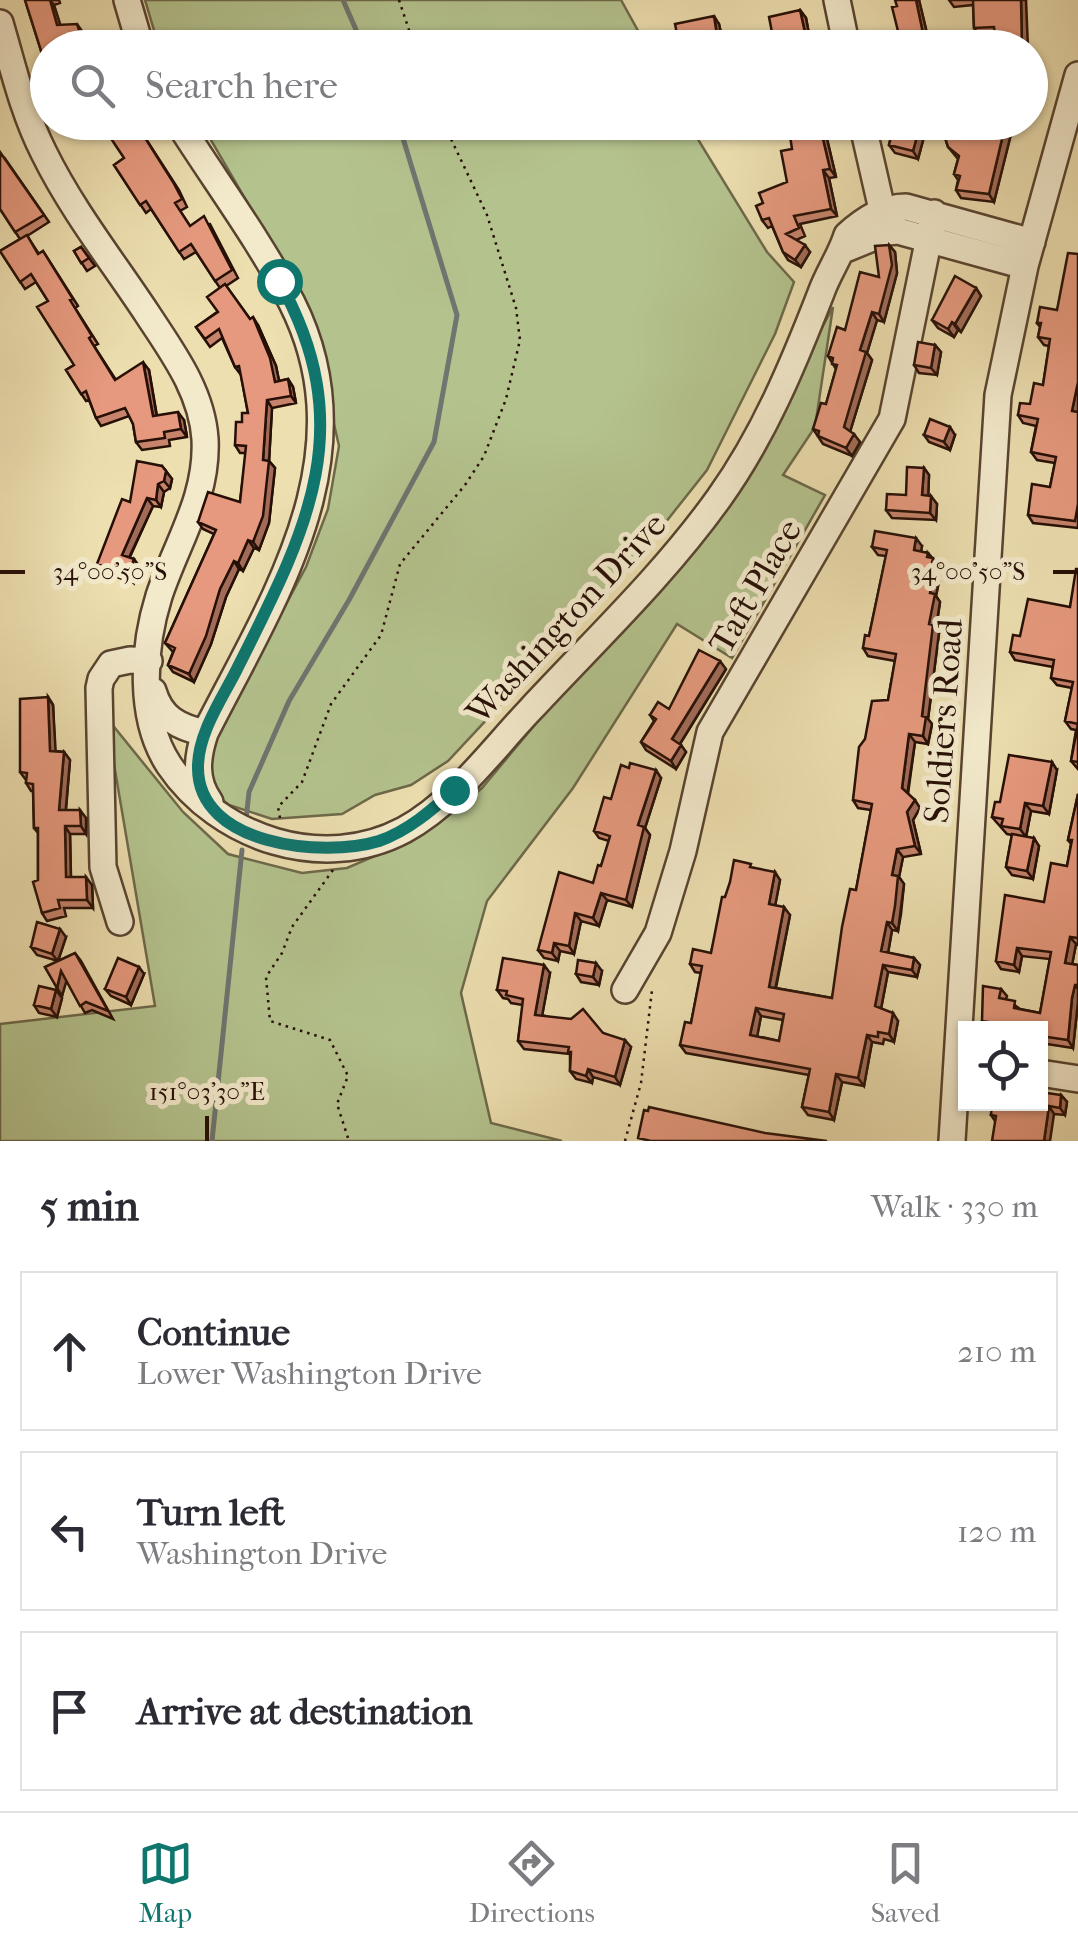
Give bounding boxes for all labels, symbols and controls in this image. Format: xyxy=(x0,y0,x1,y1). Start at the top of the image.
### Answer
search box xyxy=(30,30,1048,140)
icon: search xyxy=(65,58,120,113)
text: Search here xyxy=(145,63,338,108)
route start xyxy=(257,259,303,305)
street label: Washington Drive xyxy=(457,504,675,733)
street label: Taft Place xyxy=(701,512,810,661)
text: 34°00'50"S xyxy=(53,557,167,586)
text: 34°00'50"S xyxy=(911,557,1025,586)
street label: Soldiers Road xyxy=(916,617,971,825)
route end xyxy=(432,768,478,814)
map controls xyxy=(958,1021,1048,1111)
button: locate xyxy=(958,1021,1048,1111)
text: 151°03'30"E xyxy=(149,1077,265,1106)
text: 5 min xyxy=(40,1182,139,1231)
text: Walk · 330 m xyxy=(871,1188,1038,1225)
text: Continue xyxy=(137,1310,290,1355)
icon: ahead xyxy=(42,1324,97,1379)
text: 210 m xyxy=(957,1333,1036,1370)
text: Lower Washington Drive xyxy=(137,1355,482,1392)
text: Turn left xyxy=(137,1490,285,1535)
icon: left xyxy=(42,1504,97,1559)
text: 120 m xyxy=(957,1513,1036,1550)
text: Washington Drive xyxy=(137,1535,387,1572)
icon: arrive xyxy=(42,1684,97,1739)
text: Arrive at destination xyxy=(137,1689,473,1734)
tab: Map xyxy=(138,1836,193,1929)
tab: Directions xyxy=(469,1836,595,1929)
tab: Saved xyxy=(871,1836,940,1929)

